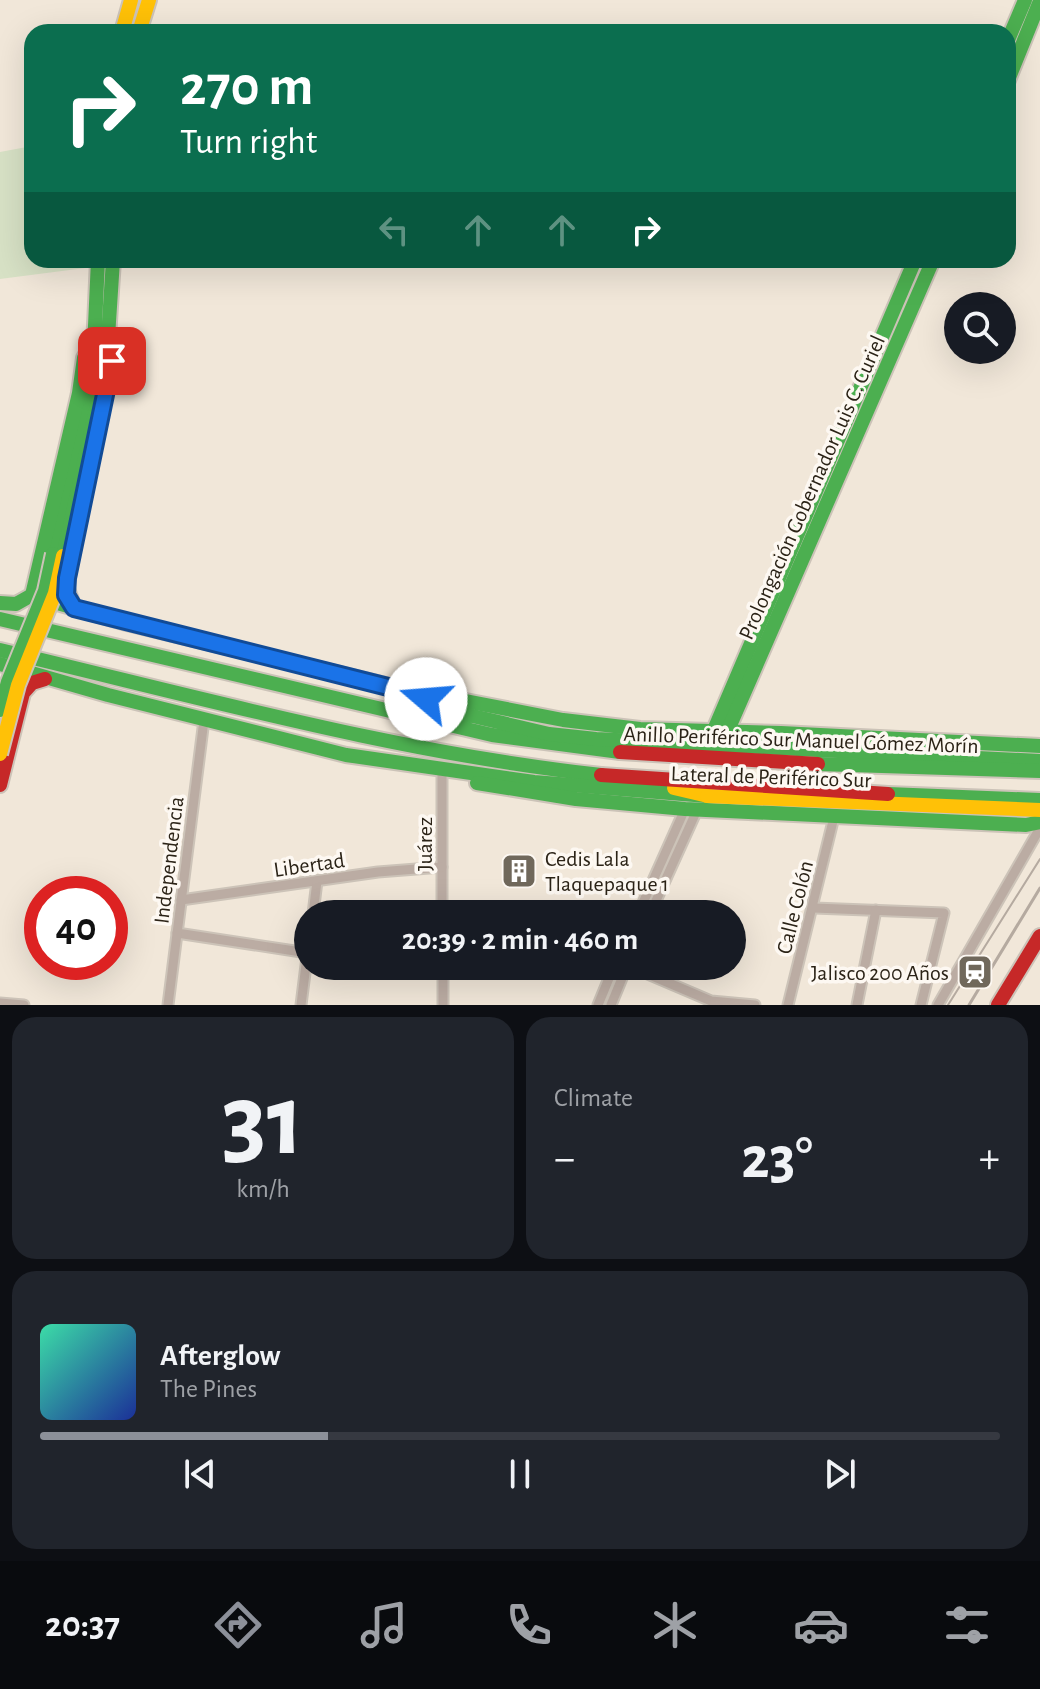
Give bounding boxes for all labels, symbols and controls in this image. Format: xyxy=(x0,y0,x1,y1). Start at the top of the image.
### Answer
icon: right xyxy=(48,56,152,160)
text: 270 m xyxy=(180,59,313,115)
text: Turn right xyxy=(180,124,317,160)
icon: left xyxy=(372,208,416,252)
icon: ahead xyxy=(456,208,500,252)
icon: ahead xyxy=(540,208,584,252)
icon: right xyxy=(624,208,668,252)
map controls xyxy=(944,292,1016,364)
button: search xyxy=(944,292,1016,364)
pin xyxy=(78,327,146,395)
street label: Prolongación Gobernador Luis C. Curiel xyxy=(735,332,889,643)
icon: arrive xyxy=(90,339,134,383)
position arrow xyxy=(384,657,468,741)
street label: Anillo Periférico Sur Manuel Gómez Morín xyxy=(623,723,979,757)
street label: Lateral de Periférico Sur xyxy=(670,763,872,791)
street label: Independencia xyxy=(150,795,188,925)
street label: Juárez xyxy=(414,817,436,871)
place label: Cedis Lala Tlaquepaque 1 xyxy=(545,848,669,895)
street label: Libertad xyxy=(272,849,346,881)
building icon: Cedis Lala Tlaquepaque 1 xyxy=(500,852,538,890)
street label: Calle Colón xyxy=(773,858,817,956)
speed limit sign: 40 xyxy=(24,876,128,980)
text: 20:39 · 2 min · 460 m xyxy=(402,925,638,955)
station icon: Jalisco 200 Años xyxy=(956,953,994,991)
place label: Jalisco 200 Años xyxy=(811,962,949,984)
text: 31 xyxy=(222,1070,304,1174)
text: Climate xyxy=(554,1085,633,1111)
text: 23° xyxy=(741,1129,813,1189)
text: − xyxy=(554,1137,575,1181)
text: + xyxy=(979,1137,1000,1181)
text: km/h xyxy=(236,1176,290,1202)
text: Afterglow xyxy=(160,1341,281,1371)
text: The Pines xyxy=(160,1376,257,1402)
icon: previous xyxy=(178,1452,222,1496)
icon: pause xyxy=(498,1452,542,1496)
icon: next xyxy=(818,1452,862,1496)
icon: directions xyxy=(210,1597,266,1653)
icon: music xyxy=(356,1597,412,1653)
icon: phone xyxy=(501,1597,557,1653)
icon: climate xyxy=(647,1597,703,1653)
icon: car xyxy=(793,1597,849,1653)
icon: filters xyxy=(939,1597,995,1653)
text: 20:37 xyxy=(45,1607,120,1643)

